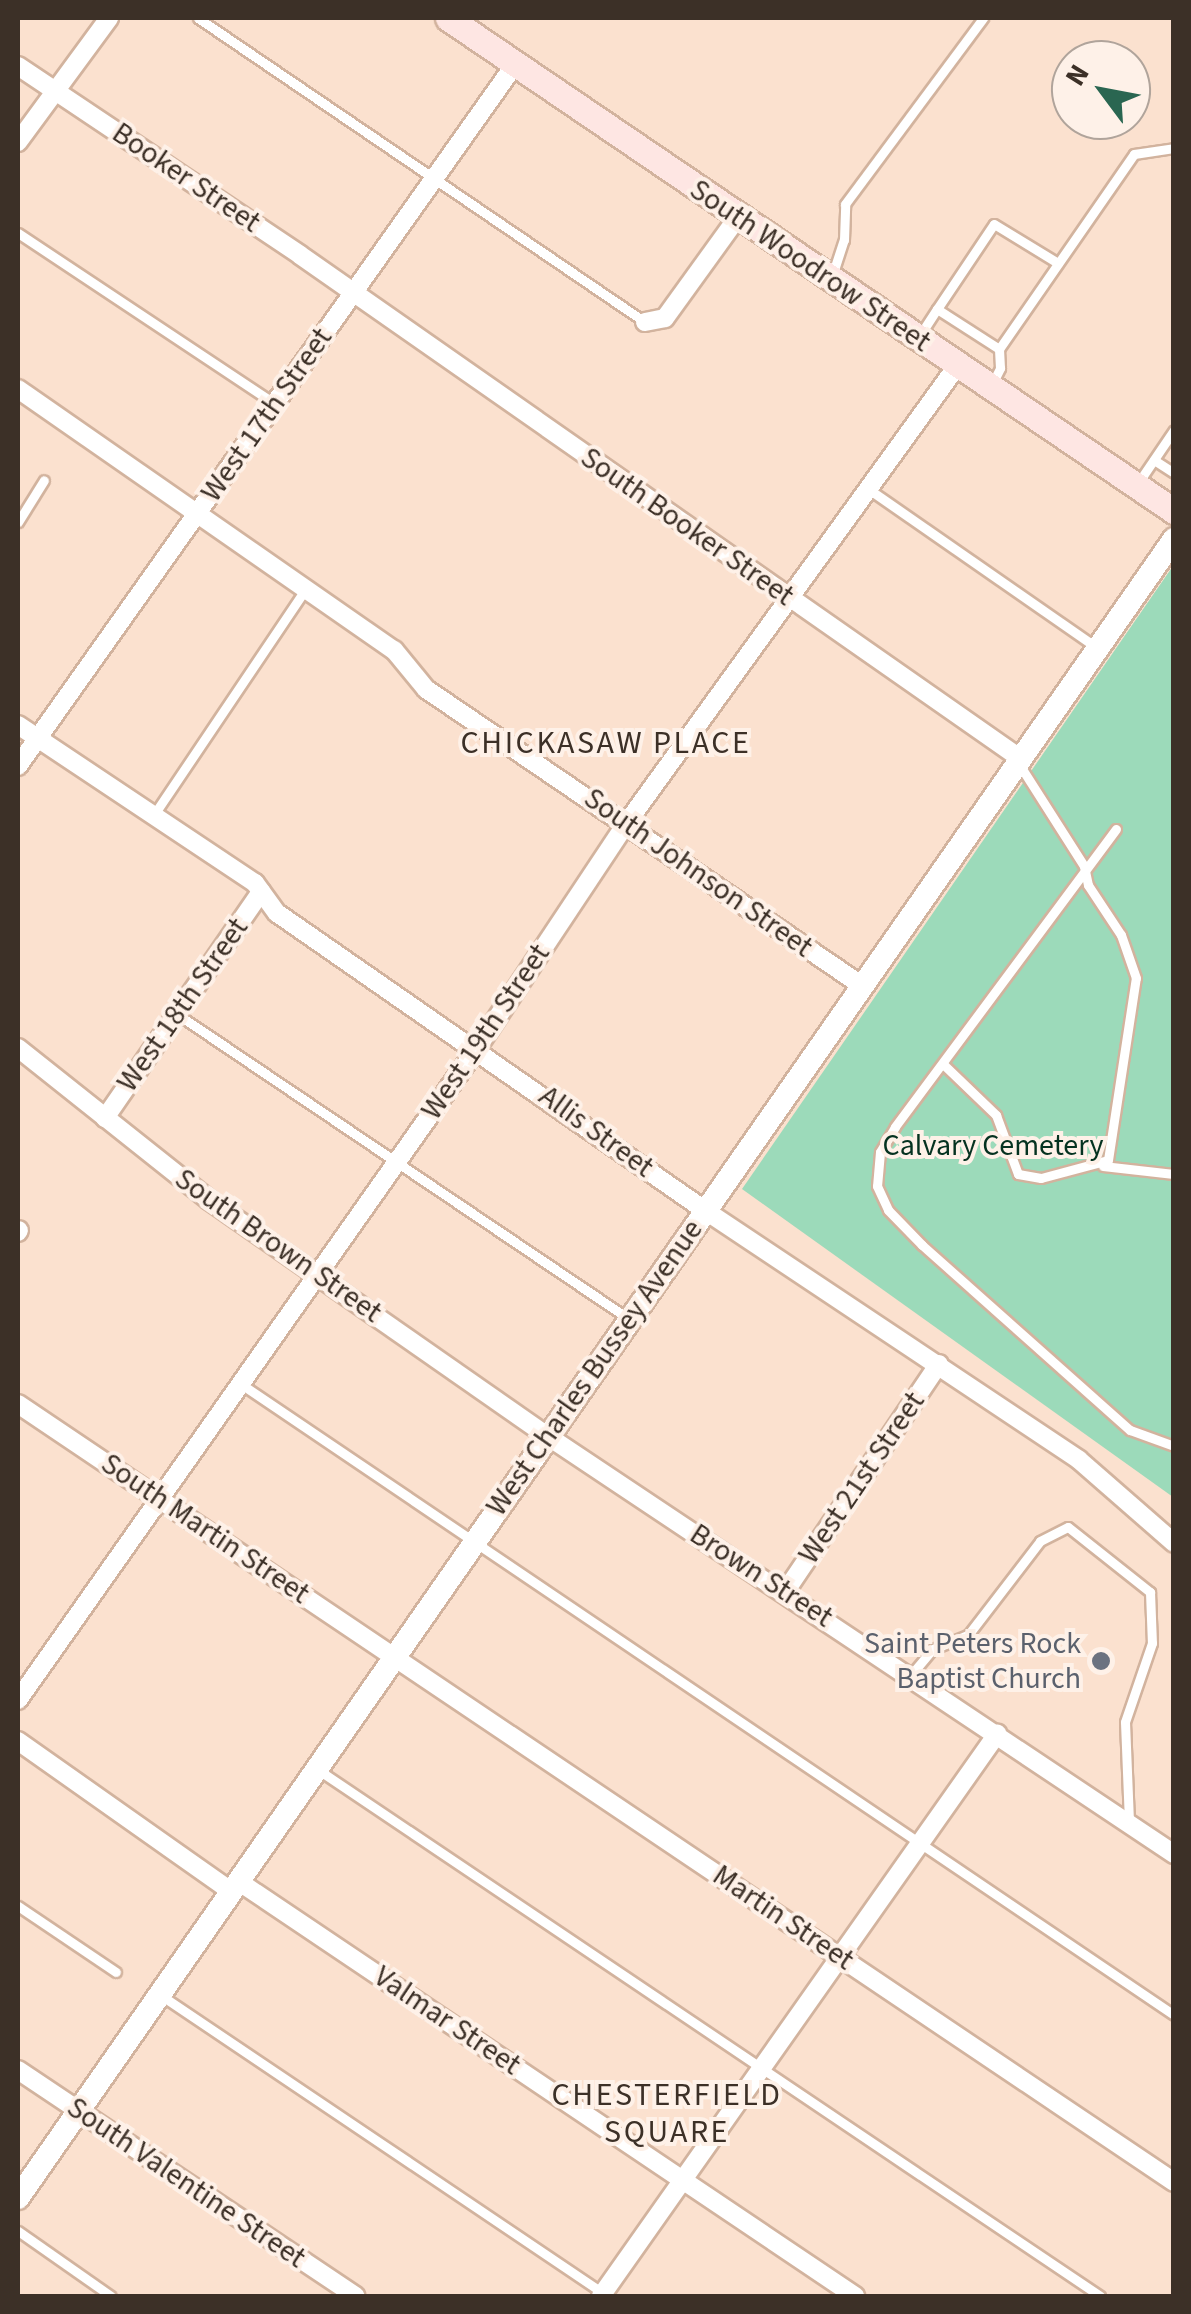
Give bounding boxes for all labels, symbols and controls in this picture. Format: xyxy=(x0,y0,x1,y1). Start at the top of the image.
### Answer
north arrow xyxy=(1051,40,1151,140)
text: N xyxy=(1055,57,1099,94)
street label: Booker Street xyxy=(105,115,267,241)
street label: South Woodrow Street xyxy=(683,172,937,360)
street label: West 17th Street xyxy=(194,321,340,509)
street label: South Booker Street xyxy=(573,440,801,614)
district label: CHICKASAW PLACE xyxy=(461,724,751,762)
street label: South Johnson Street xyxy=(577,781,819,965)
street label: West 18th Street xyxy=(110,911,256,1099)
street label: West 19th Street xyxy=(414,937,558,1127)
street label: Allis Street xyxy=(532,1078,660,1186)
park label: Calvary Cemetery xyxy=(883,1128,1103,1164)
street label: South Brown Street xyxy=(168,1161,388,1331)
street label: West Charles Bussey Avenue xyxy=(479,1213,711,1523)
street label: West 21st Street xyxy=(791,1385,933,1571)
street label: South Martin Street xyxy=(94,1446,316,1612)
street label: Brown Street xyxy=(683,1517,839,1635)
place label: Saint Peters Rock Baptist Church xyxy=(864,1626,1081,1696)
marker: Saint Peters Rock Baptist Church xyxy=(1090,1650,1112,1672)
street label: Martin Street xyxy=(706,1858,860,1978)
street label: Valmar Street xyxy=(367,1959,527,2083)
district label: CHESTERFIELD SQUARE xyxy=(552,2077,782,2152)
street label: South Valentine Street xyxy=(60,2090,312,2276)

